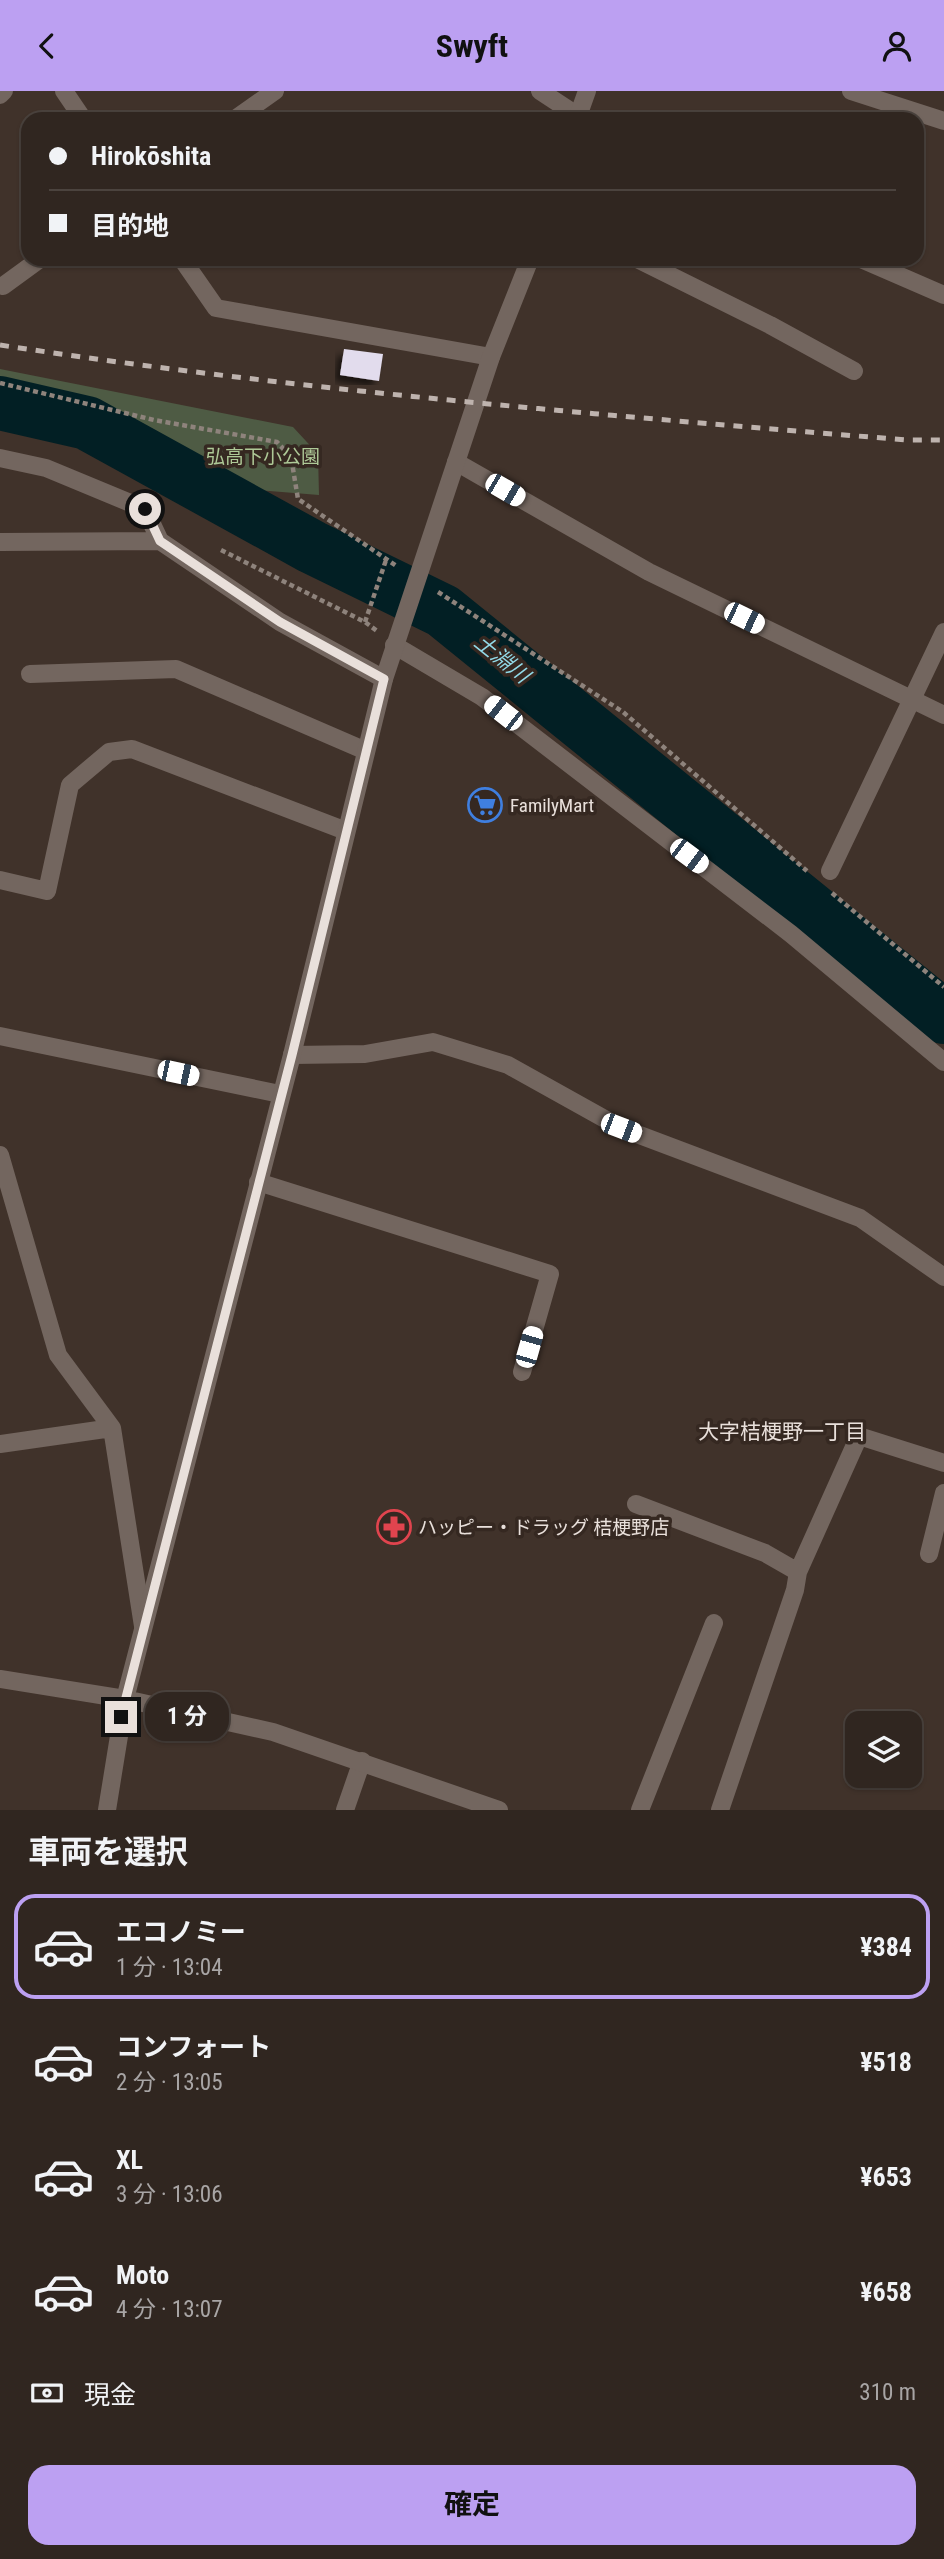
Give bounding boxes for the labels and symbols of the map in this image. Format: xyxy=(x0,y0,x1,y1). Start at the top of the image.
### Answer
park label: 弘高下小公園 xyxy=(206,445,320,468)
car xyxy=(482,470,529,510)
route start xyxy=(129,493,161,525)
car xyxy=(721,599,768,637)
water label: 土淵川 xyxy=(470,630,536,689)
car xyxy=(480,692,527,734)
supermarket icon: FamilyMart xyxy=(466,786,504,824)
place label: FamilyMart xyxy=(510,794,594,817)
car xyxy=(666,835,713,877)
car xyxy=(156,1058,201,1088)
car xyxy=(598,1111,645,1145)
car xyxy=(514,1324,545,1370)
district label: 大字桔梗野一丁目 xyxy=(698,1420,866,1444)
pharmacy icon: ハッピー・ドラッグ 桔梗野店 xyxy=(375,1508,413,1546)
place label: ハッピー・ドラッグ 桔梗野店 xyxy=(418,1516,669,1539)
callout: 1 分 xyxy=(146,1693,230,1741)
route end xyxy=(105,1701,137,1733)

